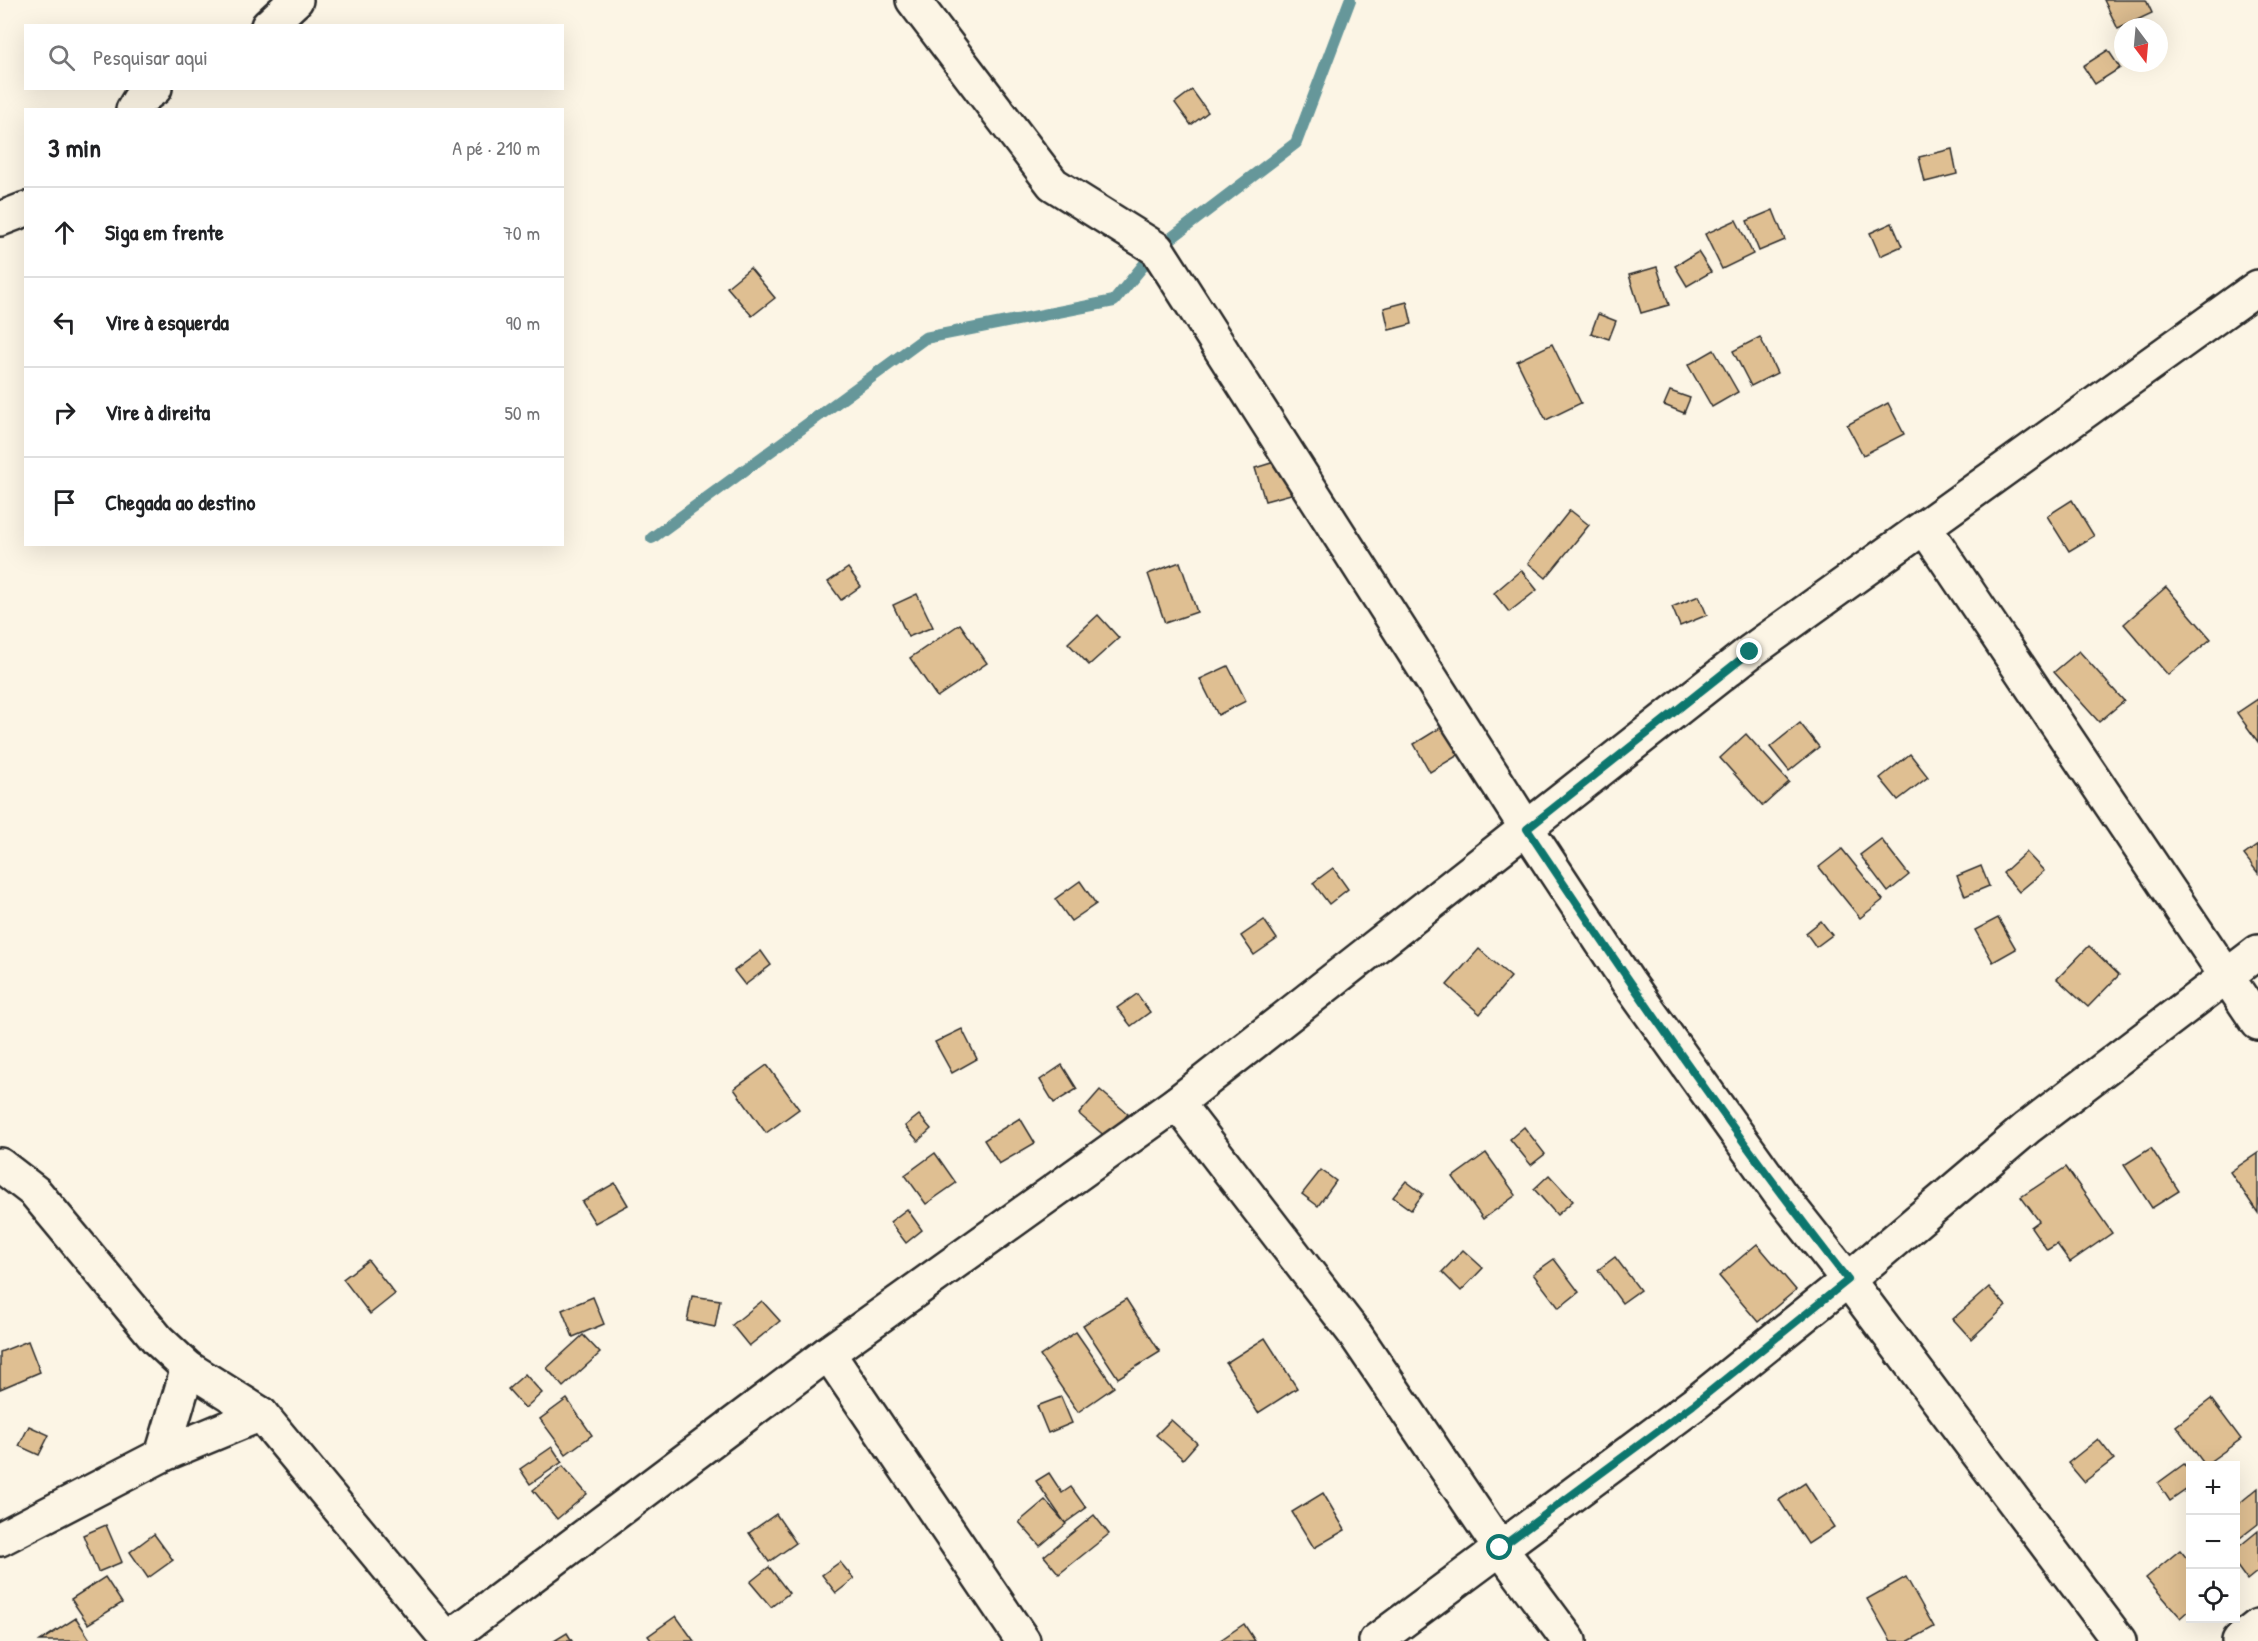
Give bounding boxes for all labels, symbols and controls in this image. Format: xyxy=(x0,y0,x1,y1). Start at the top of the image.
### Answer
north arrow xyxy=(2114,18,2168,72)
search box xyxy=(24,24,564,90)
icon: search xyxy=(45,41,78,74)
text: Pesquisar aqui xyxy=(93,42,208,72)
text: 3 min xyxy=(48,130,101,165)
text: A pé · 210 m xyxy=(452,134,540,161)
icon: ahead xyxy=(48,216,81,249)
text: Siga em frente xyxy=(105,217,224,247)
text: 70 m xyxy=(503,219,540,246)
icon: left xyxy=(48,306,81,339)
text: Vire à esquerda xyxy=(105,307,229,337)
text: 90 m xyxy=(506,309,540,336)
icon: right xyxy=(48,396,81,429)
text: Vire à direita xyxy=(105,397,210,427)
text: 50 m xyxy=(504,399,540,426)
icon: arrive xyxy=(48,486,81,519)
text: Chegada ao destino xyxy=(105,487,255,517)
route end xyxy=(1736,638,1762,664)
map controls xyxy=(2186,1461,2240,1623)
button: + xyxy=(2186,1461,2240,1515)
button: − xyxy=(2186,1515,2240,1569)
route start xyxy=(1486,1534,1512,1560)
button: locate xyxy=(2186,1569,2240,1623)

